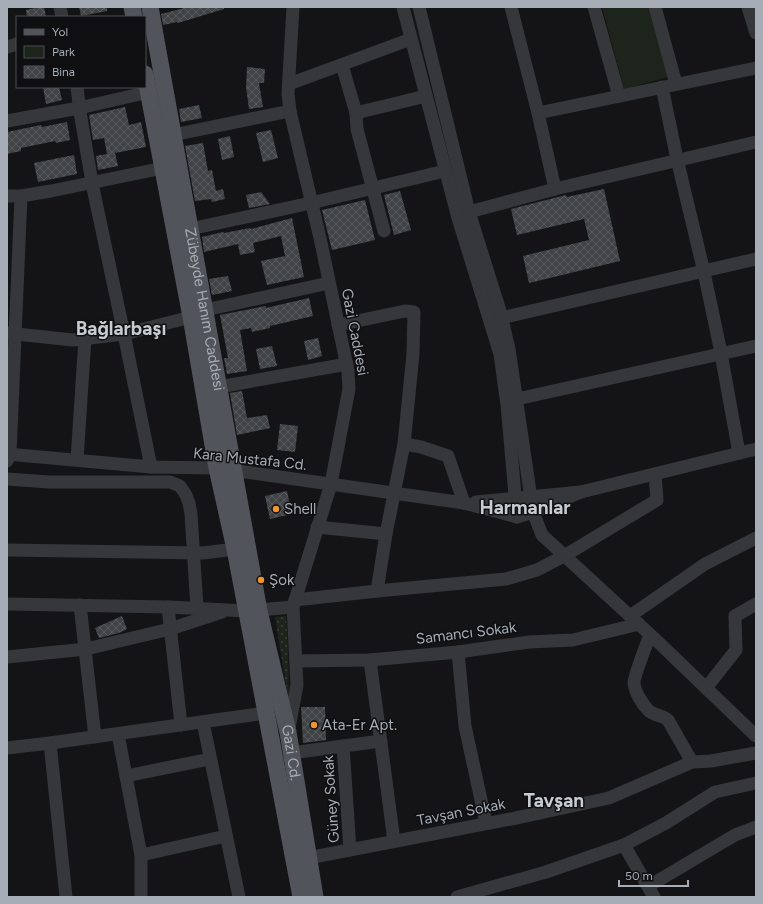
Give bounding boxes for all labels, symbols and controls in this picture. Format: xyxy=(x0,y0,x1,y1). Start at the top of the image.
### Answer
legend xyxy=(16,16,146,88)
text: Yol xyxy=(52,25,68,39)
text: Park xyxy=(52,45,75,59)
text: Bina xyxy=(52,65,75,79)
street label: Zübeyde Hanım Caddesi xyxy=(181,226,228,392)
street label: Gazi Caddesi xyxy=(338,287,372,377)
district label: Bağlarbaşı xyxy=(76,317,166,340)
street label: Kara Mustafa Cd. xyxy=(192,444,308,474)
district label: Harmanlar xyxy=(479,496,571,519)
place label: Shell xyxy=(284,500,316,518)
marker: Shell xyxy=(271,504,281,514)
place label: Şok xyxy=(269,571,295,589)
marker: Şok xyxy=(256,575,266,585)
street label: Samancı Sokak xyxy=(415,618,518,648)
place label: Ata-Er Apt. xyxy=(322,716,397,734)
marker: Ata-Er Apt. xyxy=(309,720,319,730)
street label: Gazi Cd. xyxy=(278,723,305,782)
street label: Güney Sokak xyxy=(319,754,343,843)
district label: Tavşan xyxy=(524,789,584,812)
street label: Tavşan Sokak xyxy=(415,794,507,829)
scale bar xyxy=(619,862,688,888)
text: 50 m xyxy=(625,869,653,883)

